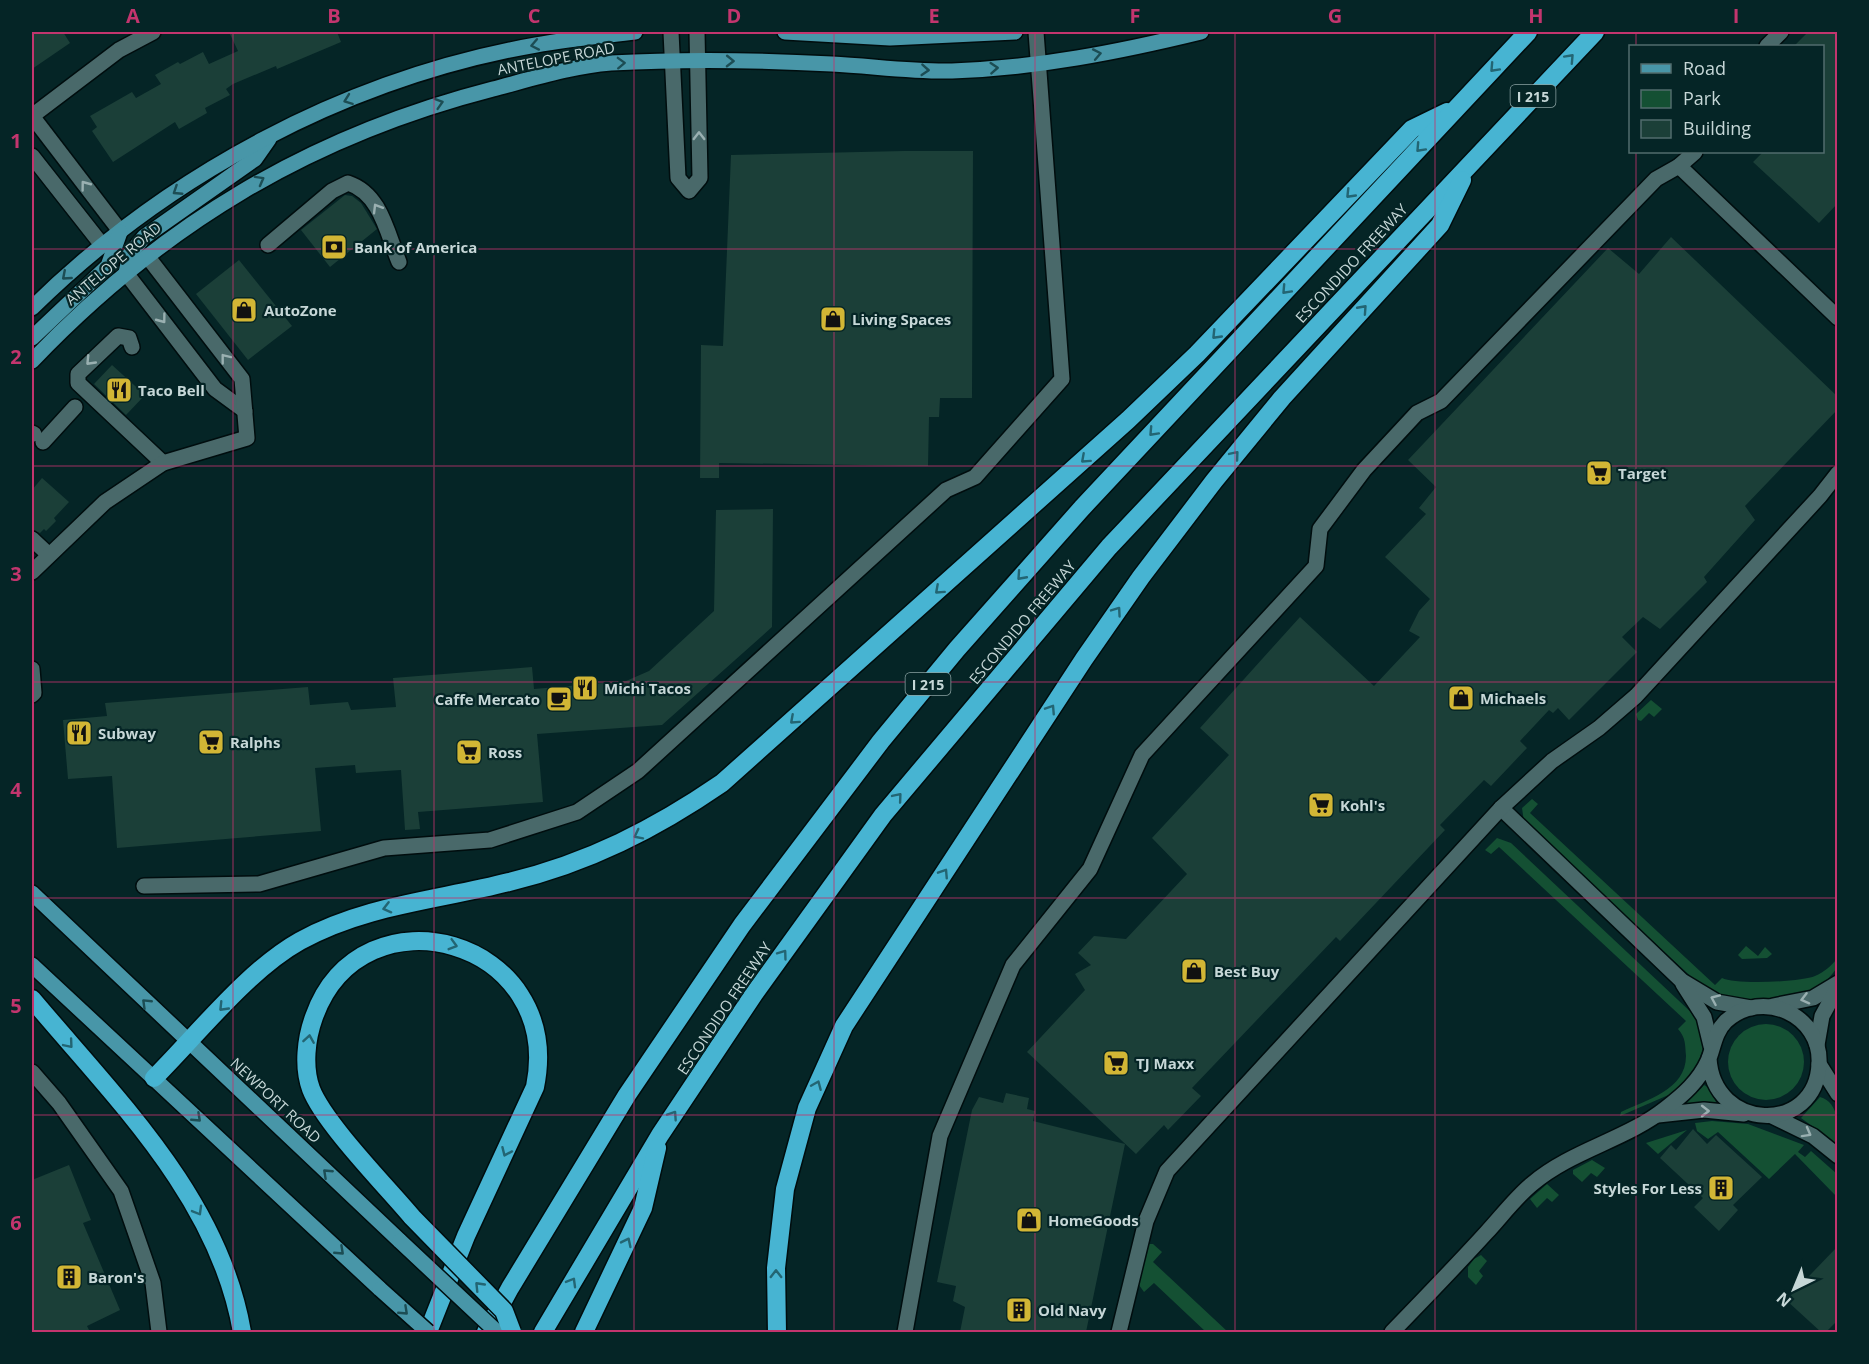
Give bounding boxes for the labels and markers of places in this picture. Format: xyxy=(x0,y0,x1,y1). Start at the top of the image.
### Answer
bank icon: Bank of America xyxy=(319,232,349,262)
place label: Bank of America xyxy=(354,237,477,257)
shop icon: AutoZone xyxy=(229,295,259,325)
place label: AutoZone xyxy=(264,300,337,320)
shop icon: Living Spaces xyxy=(818,304,848,334)
place label: Living Spaces xyxy=(852,309,951,329)
restaurant icon: Taco Bell xyxy=(104,375,134,405)
place label: Taco Bell xyxy=(138,380,205,400)
supermarket icon: Target xyxy=(1584,458,1614,488)
place label: Target xyxy=(1618,463,1667,483)
restaurant icon: Michi Tacos xyxy=(570,673,600,703)
place label: Michi Tacos xyxy=(604,678,691,698)
shop icon: Michaels xyxy=(1446,683,1476,713)
cafe icon: Caffe Mercato xyxy=(544,684,574,714)
place label: Michaels xyxy=(1480,688,1546,708)
place label: Caffe Mercato xyxy=(435,689,540,709)
restaurant icon: Subway xyxy=(64,718,94,748)
place label: Subway xyxy=(98,723,157,743)
supermarket icon: Ralphs xyxy=(196,727,226,757)
place label: Ralphs xyxy=(230,732,280,752)
supermarket icon: Ross xyxy=(454,737,484,767)
place label: Ross xyxy=(488,742,522,762)
supermarket icon: Kohl's xyxy=(1306,790,1336,820)
place label: Kohl's xyxy=(1340,795,1385,815)
shop icon: Best Buy xyxy=(1179,956,1209,986)
place label: Best Buy xyxy=(1214,961,1280,981)
supermarket icon: TJ Maxx xyxy=(1101,1048,1131,1078)
place label: TJ Maxx xyxy=(1136,1053,1194,1073)
building icon: Styles For Less xyxy=(1706,1173,1736,1203)
place label: Styles For Less xyxy=(1593,1178,1702,1198)
shop icon: HomeGoods xyxy=(1014,1205,1044,1235)
place label: HomeGoods xyxy=(1048,1210,1139,1230)
building icon: Baron's xyxy=(54,1262,84,1292)
place label: Baron's xyxy=(88,1267,145,1287)
building icon: Old Navy xyxy=(1004,1295,1034,1325)
place label: Old Navy xyxy=(1038,1300,1107,1320)

